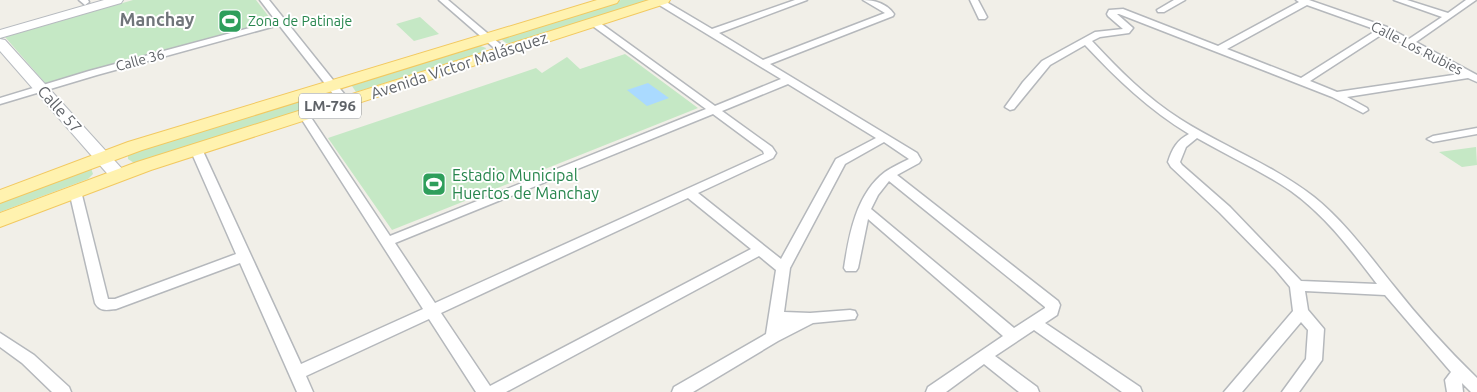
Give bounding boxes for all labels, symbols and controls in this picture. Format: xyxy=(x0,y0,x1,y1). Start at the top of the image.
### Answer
sports icon: Zona de Patinaje xyxy=(217,8,243,34)
district label: Manchay xyxy=(120,9,195,29)
place label: Zona de Patinaje xyxy=(248,13,352,29)
street label: Calle Los Rubies xyxy=(1368,18,1466,78)
street label: Avenida Victor Malásquez xyxy=(368,28,550,102)
street label: Calle 36 xyxy=(114,46,166,74)
street label: Calle 57 xyxy=(34,82,86,136)
road number: LM-796 xyxy=(299,94,361,118)
place label: Estadio Municipal Huertos de Manchay xyxy=(452,166,599,202)
sports icon: Estadio Municipal Huertos de Manchay xyxy=(421,171,447,197)

